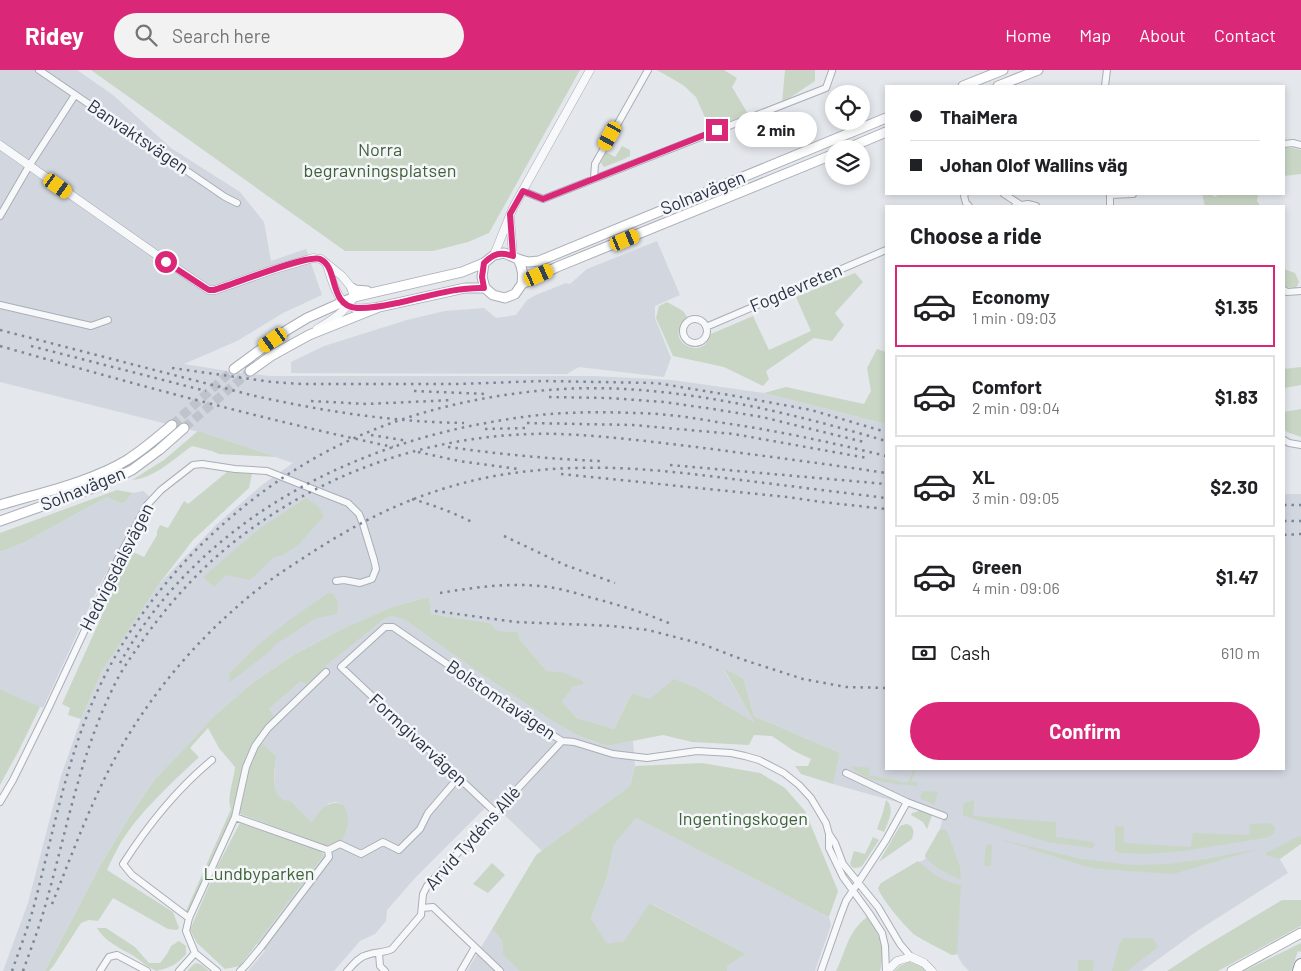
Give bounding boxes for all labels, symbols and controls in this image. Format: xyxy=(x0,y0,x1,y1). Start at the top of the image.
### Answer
search box xyxy=(114,13,464,58)
text: Ridey xyxy=(25,21,84,50)
icon: search xyxy=(132,21,160,49)
text: Search here xyxy=(172,24,271,47)
text: Home xyxy=(1005,24,1051,46)
text: Map xyxy=(1079,24,1111,46)
text: About xyxy=(1139,24,1186,46)
text: Contact xyxy=(1214,24,1276,46)
map controls xyxy=(825,85,870,185)
button: locate xyxy=(825,85,870,130)
street label: Banvaktsvägen xyxy=(84,94,193,178)
text: ThaiMera xyxy=(940,105,1018,128)
callout: 2 min xyxy=(734,112,817,148)
car xyxy=(596,119,623,153)
route end xyxy=(706,119,728,141)
text: 2 min xyxy=(757,120,795,139)
park label: Norra begravningsplatsen xyxy=(304,138,456,181)
button: layers xyxy=(825,140,870,185)
text: Johan Olof Wallins väg xyxy=(940,153,1128,176)
street label: Solnavägen xyxy=(657,165,748,219)
car xyxy=(41,171,74,201)
text: Choose a ride xyxy=(910,222,1042,248)
car xyxy=(608,227,641,253)
route start xyxy=(155,251,177,273)
street label: Fogdevreten xyxy=(746,258,845,316)
car xyxy=(522,262,555,288)
icon: car xyxy=(912,284,957,329)
text: Economy xyxy=(972,285,1050,308)
text: $1.35 xyxy=(1215,295,1258,318)
text: 1 min · 09:03 xyxy=(972,308,1057,327)
car xyxy=(256,325,289,355)
icon: car xyxy=(912,374,957,419)
text: Comfort xyxy=(972,375,1042,398)
text: $1.83 xyxy=(1215,385,1258,408)
text: 2 min · 09:04 xyxy=(972,398,1060,417)
street label: Solnavägen xyxy=(37,461,128,515)
icon: car xyxy=(912,464,957,509)
text: XL xyxy=(972,465,995,488)
text: $2.30 xyxy=(1210,475,1258,498)
text: 3 min · 09:05 xyxy=(972,488,1059,507)
street label: Hedvigsdalsvägen xyxy=(74,499,158,634)
icon: car xyxy=(912,554,957,599)
text: Green xyxy=(972,555,1022,578)
text: $1.47 xyxy=(1216,565,1258,588)
text: 4 min · 09:06 xyxy=(972,578,1060,597)
icon: cash xyxy=(910,639,938,667)
text: Cash xyxy=(950,641,991,664)
text: 610 m xyxy=(1221,643,1260,662)
street label: Bolstomtavägen xyxy=(443,655,560,744)
street label: Formgivarvägen xyxy=(365,688,472,790)
button: Confirm xyxy=(910,702,1260,760)
street label: Arvid Tydéns Allé xyxy=(420,781,525,894)
park label: Ingentingskogen xyxy=(678,807,808,829)
park label: Lundbyparken xyxy=(204,862,314,884)

